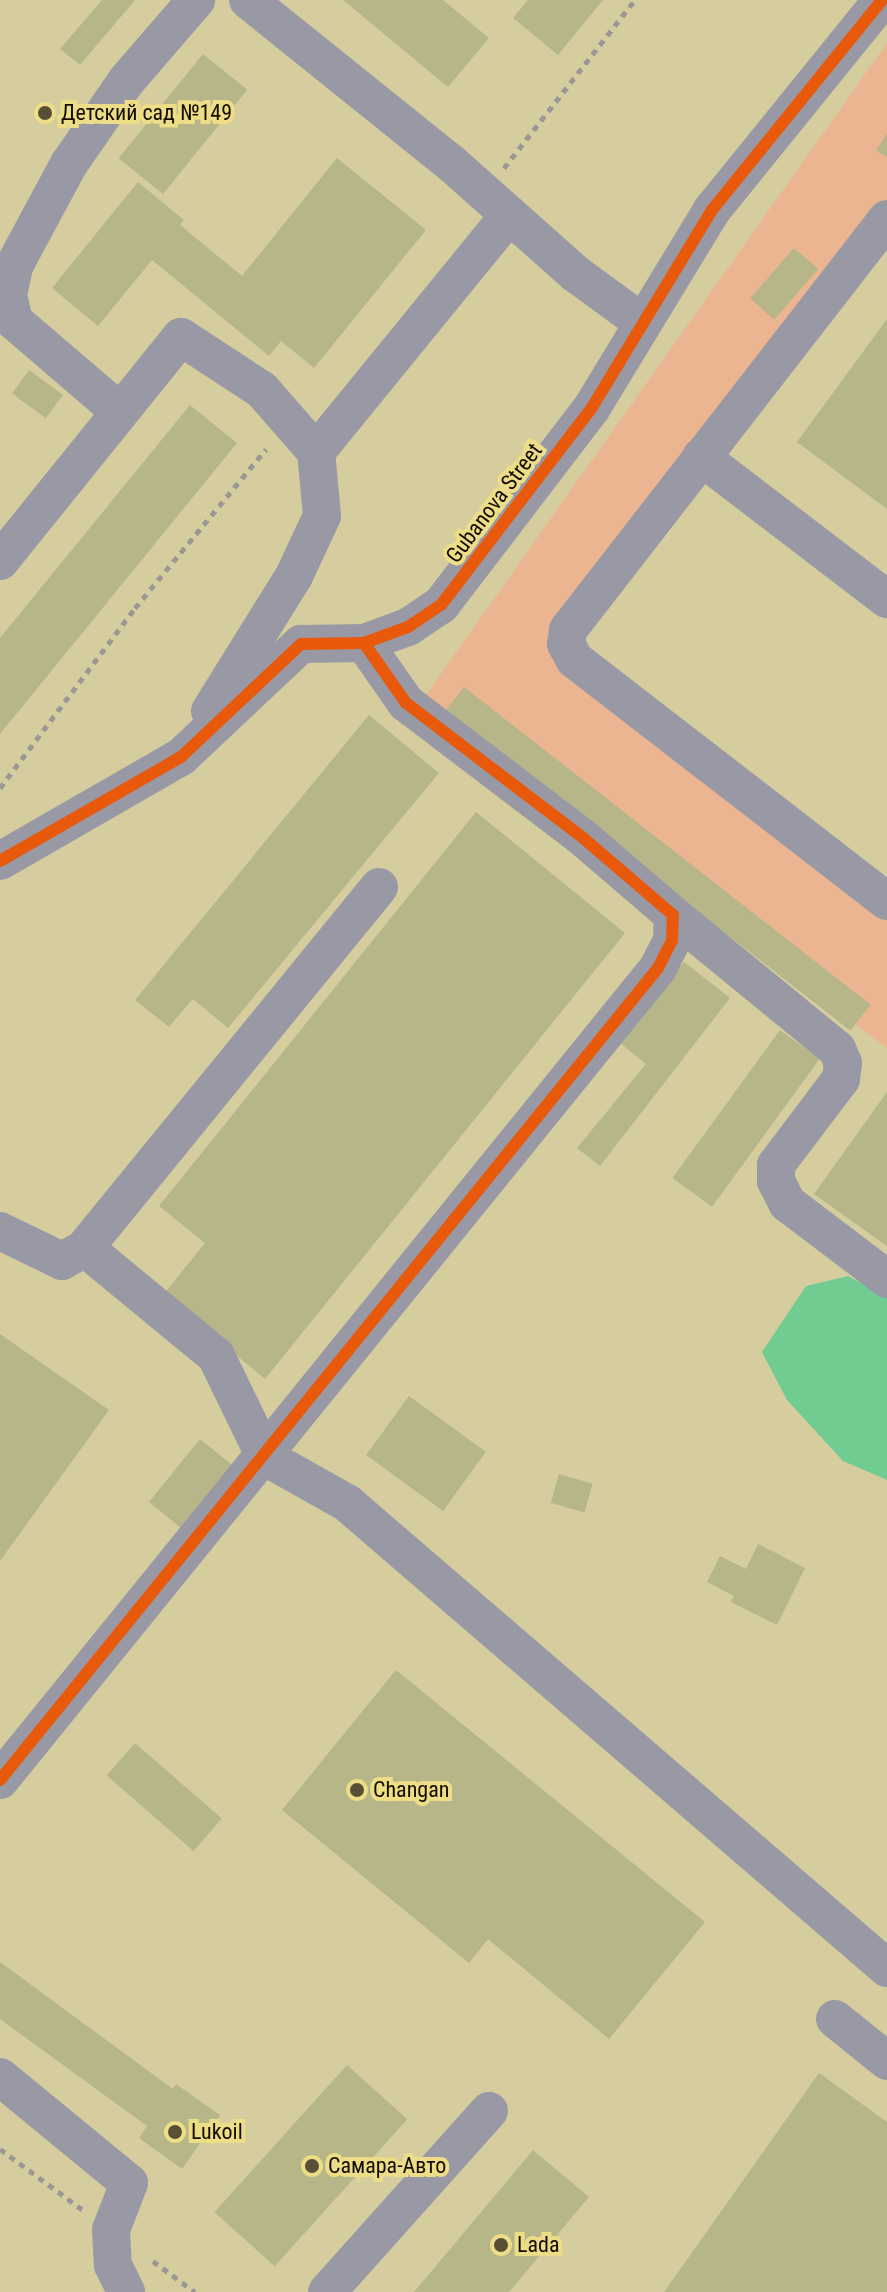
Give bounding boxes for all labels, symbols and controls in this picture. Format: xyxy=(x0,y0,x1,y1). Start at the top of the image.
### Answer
place label: Детский сад №149 xyxy=(61,100,232,126)
marker: Детский сад №149 xyxy=(36,104,54,122)
street label: Gubanova Street xyxy=(440,438,548,568)
place label: Changan xyxy=(373,1777,449,1803)
marker: Changan xyxy=(348,1781,366,1799)
place label: Lukoil xyxy=(191,2119,243,2145)
marker: Lukoil xyxy=(166,2123,184,2141)
place label: Самара-Авто xyxy=(328,2153,446,2179)
marker: Самара-Авто xyxy=(303,2157,321,2175)
place label: Lada xyxy=(517,2232,559,2258)
marker: Lada xyxy=(492,2236,510,2254)

